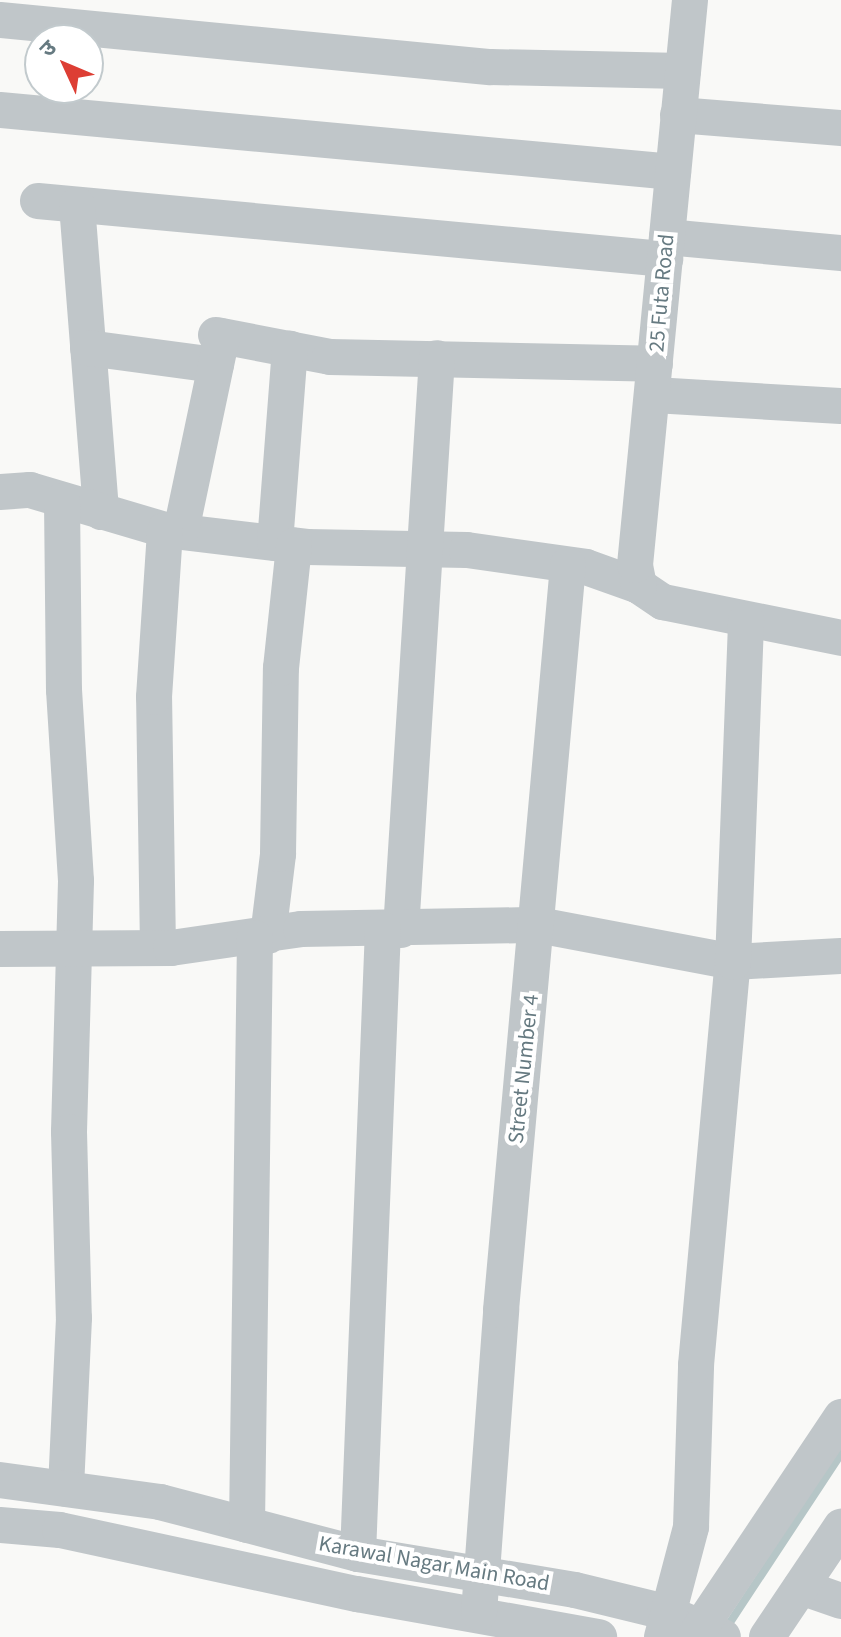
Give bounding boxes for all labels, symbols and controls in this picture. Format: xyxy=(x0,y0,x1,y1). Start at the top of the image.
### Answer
north arrow xyxy=(24,24,104,104)
text: उ xyxy=(32,33,64,64)
street label: 25 Futa Road xyxy=(644,233,680,353)
street label: Street Number 4 xyxy=(503,993,545,1145)
street label: Karawal Nagar Main Road xyxy=(316,1531,552,1597)

